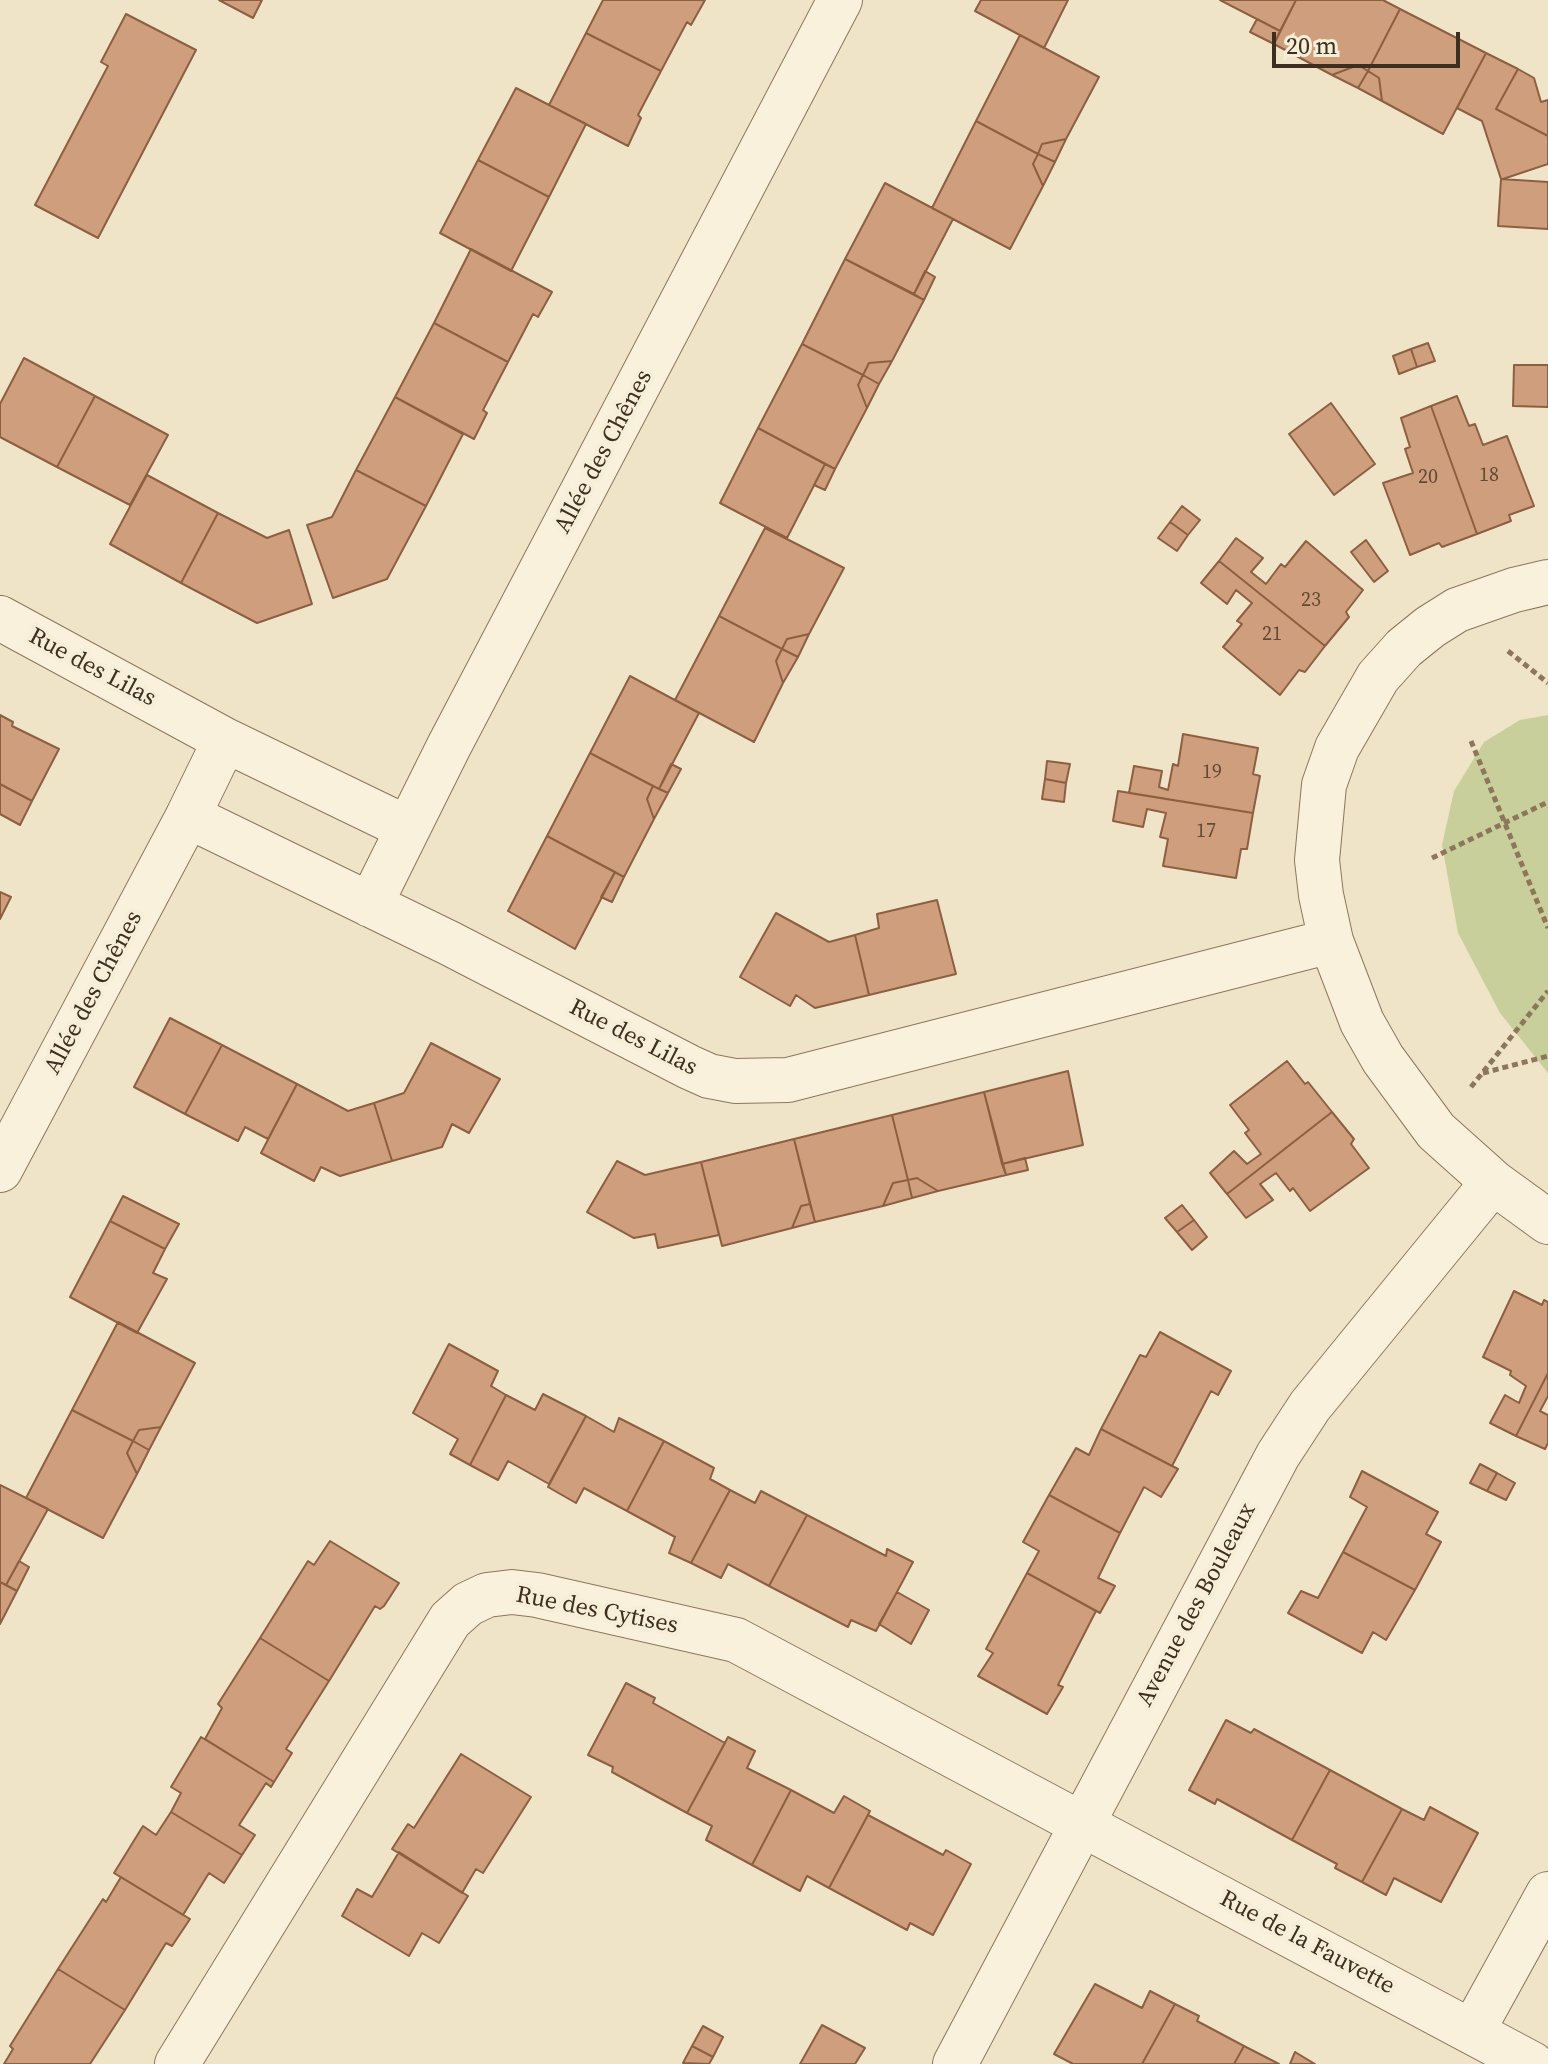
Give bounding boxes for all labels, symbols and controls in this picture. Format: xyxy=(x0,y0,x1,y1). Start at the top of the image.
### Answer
scale bar xyxy=(1276,16,1464,66)
text: 20 m xyxy=(1286,29,1337,62)
street label: Allée des Chênes xyxy=(549,365,659,539)
house number: 18 xyxy=(1479,464,1499,488)
house number: 20 xyxy=(1418,466,1438,490)
house number: 23 xyxy=(1301,589,1321,613)
street label: Rue des Lilas xyxy=(24,622,160,714)
house number: 21 xyxy=(1262,623,1282,647)
house number: 19 xyxy=(1202,761,1222,785)
house number: 17 xyxy=(1196,820,1216,844)
street label: Allée des Chênes xyxy=(39,906,149,1080)
street label: Rue des Lilas xyxy=(564,993,702,1083)
street label: Avenue des Bouleaux xyxy=(1131,1498,1263,1712)
street label: Rue des Cytises xyxy=(514,1581,680,1641)
street label: Rue de la Fauvette xyxy=(1215,1885,1399,2001)

